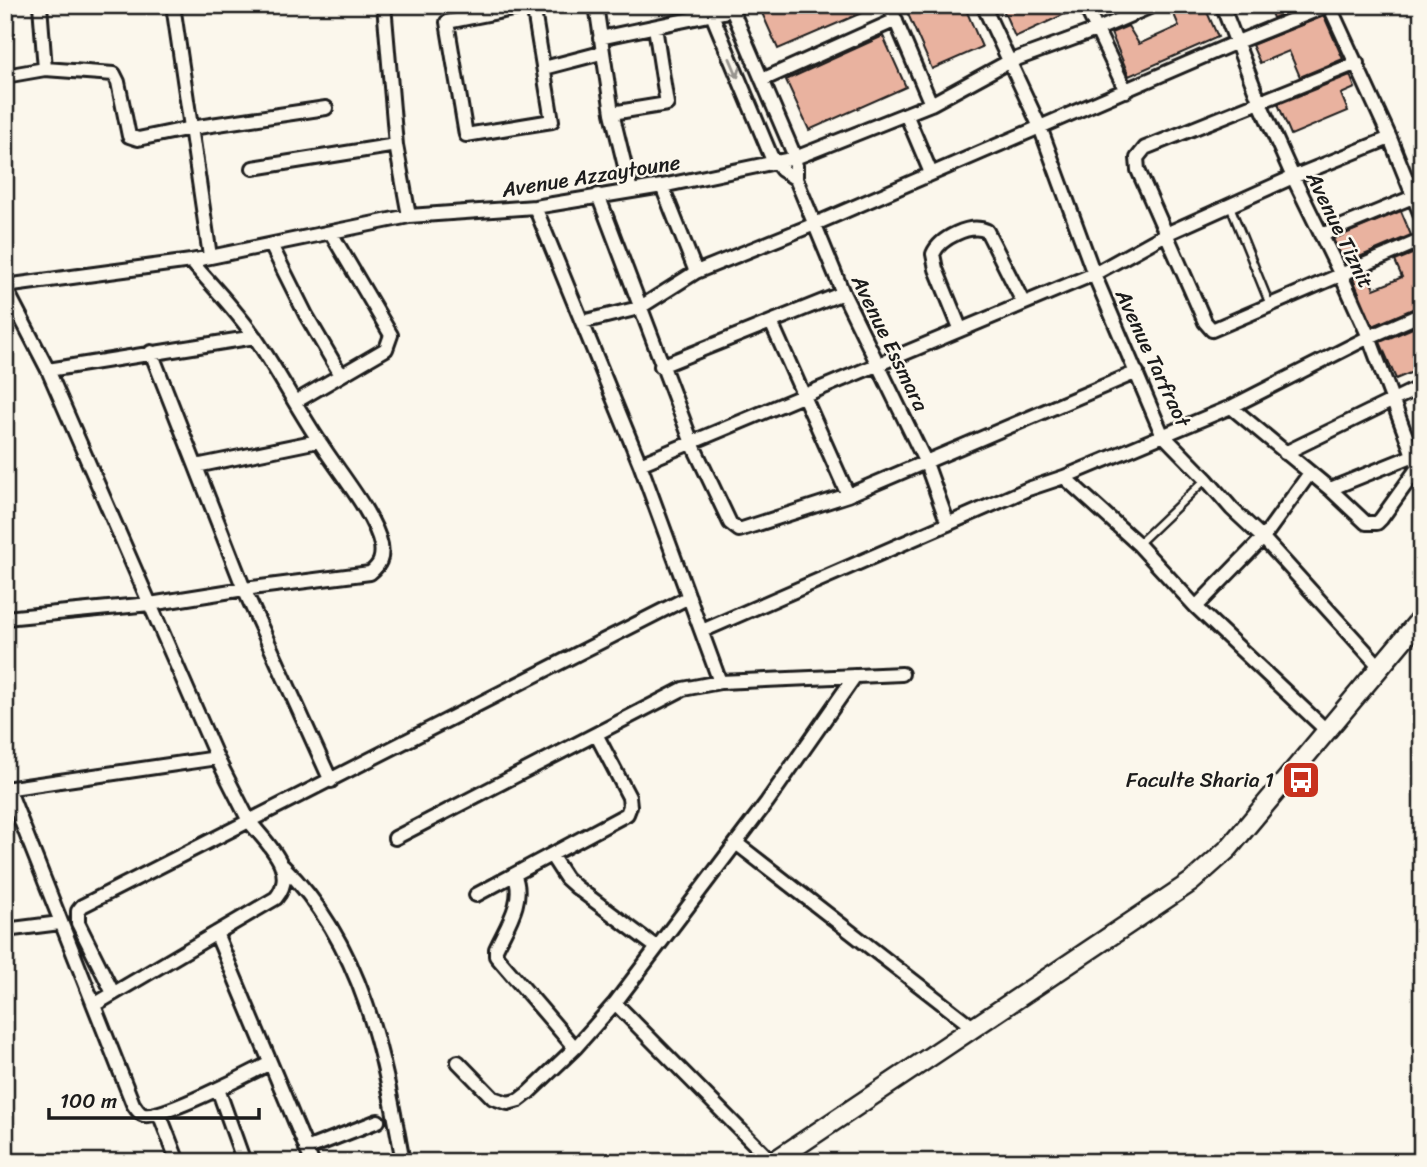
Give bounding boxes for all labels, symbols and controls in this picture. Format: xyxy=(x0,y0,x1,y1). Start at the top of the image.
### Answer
one-way arrow xyxy=(729,57,742,79)
street label: Avenue Azzaytoune xyxy=(498,143,683,209)
street label: Avenue Tiznit xyxy=(1295,164,1385,295)
street label: Avenue Essmara xyxy=(840,267,940,418)
street label: Avenue Tarfraot xyxy=(1104,282,1202,435)
bus stop icon: Faculte Sharia 1 xyxy=(1280,759,1322,801)
place label: Faculte Sharia 1 xyxy=(1126,761,1274,799)
scale bar xyxy=(49,1076,259,1120)
text: 100 m xyxy=(60,1082,117,1120)

